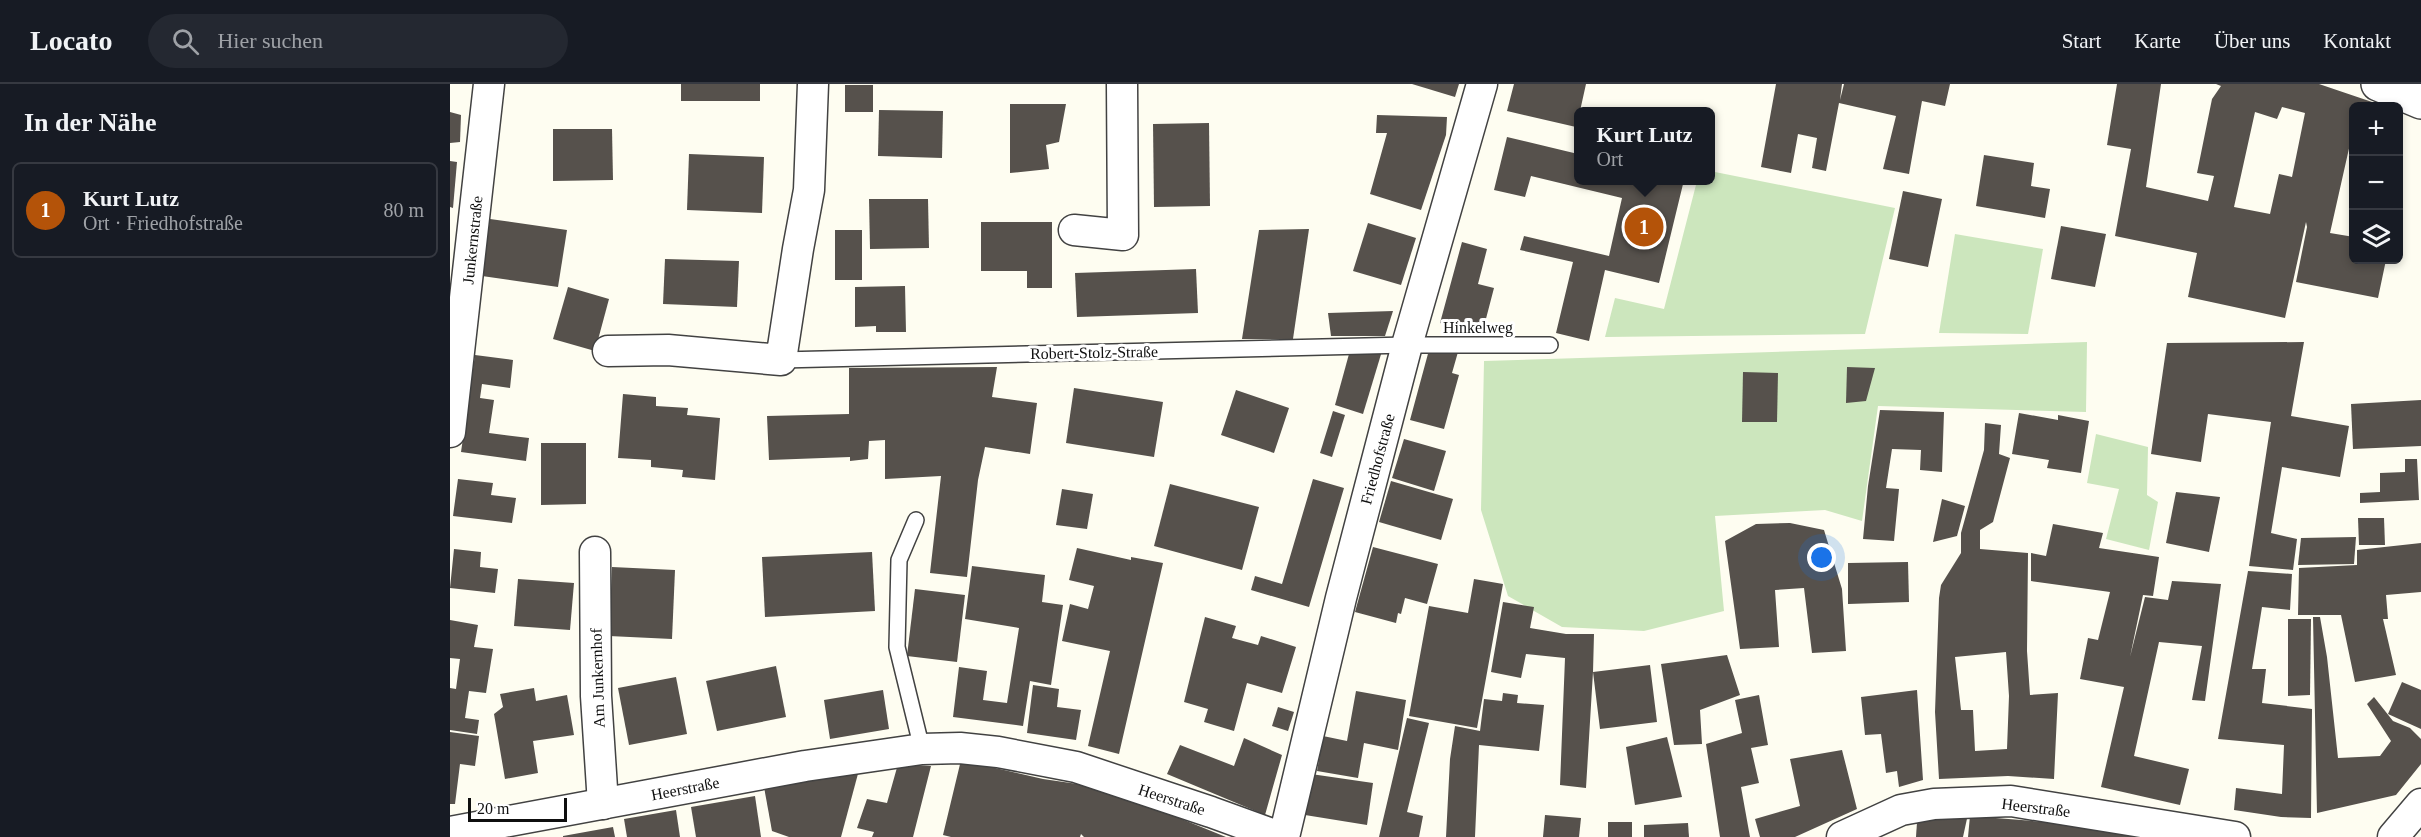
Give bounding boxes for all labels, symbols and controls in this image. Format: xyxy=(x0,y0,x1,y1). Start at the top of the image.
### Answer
search box xyxy=(148,14,568,68)
text: Locato xyxy=(30,25,112,56)
icon: search xyxy=(169,25,202,58)
text: Hier suchen xyxy=(217,28,323,53)
text: Start xyxy=(2062,29,2101,53)
text: Karte xyxy=(2134,29,2181,53)
text: Über uns xyxy=(2214,29,2290,53)
text: Kontakt xyxy=(2323,29,2391,53)
map controls xyxy=(2349,102,2403,264)
button: + xyxy=(2349,102,2403,156)
popup xyxy=(1574,107,1715,185)
text: In der Nähe xyxy=(24,108,156,137)
text: Kurt Lutz xyxy=(1597,122,1692,147)
text: Ort xyxy=(1597,148,1623,170)
button: − xyxy=(2349,156,2403,210)
text: Kurt Lutz xyxy=(83,186,179,211)
street label: Junkernstraße xyxy=(459,195,486,285)
text: 1 xyxy=(41,199,51,221)
text: 80 m xyxy=(383,199,424,221)
pin: 1 xyxy=(1624,204,1664,250)
button: layers xyxy=(2349,210,2403,264)
text: Ort · Friedhofstraße xyxy=(83,212,243,234)
street label: Hinkelweg xyxy=(1443,319,1513,337)
street label: Robert-Stolz-Straße xyxy=(1030,343,1158,362)
street label: Friedhofstraße xyxy=(1357,412,1398,506)
your location xyxy=(1807,543,1836,572)
street label: Am Junkernhof xyxy=(587,627,608,728)
street label: Heerstraße xyxy=(649,774,721,803)
street label: Heerstraße xyxy=(1136,781,1207,818)
scale bar xyxy=(468,795,567,822)
street label: Heerstraße xyxy=(2001,795,2071,820)
text: 20 m xyxy=(477,800,509,817)

